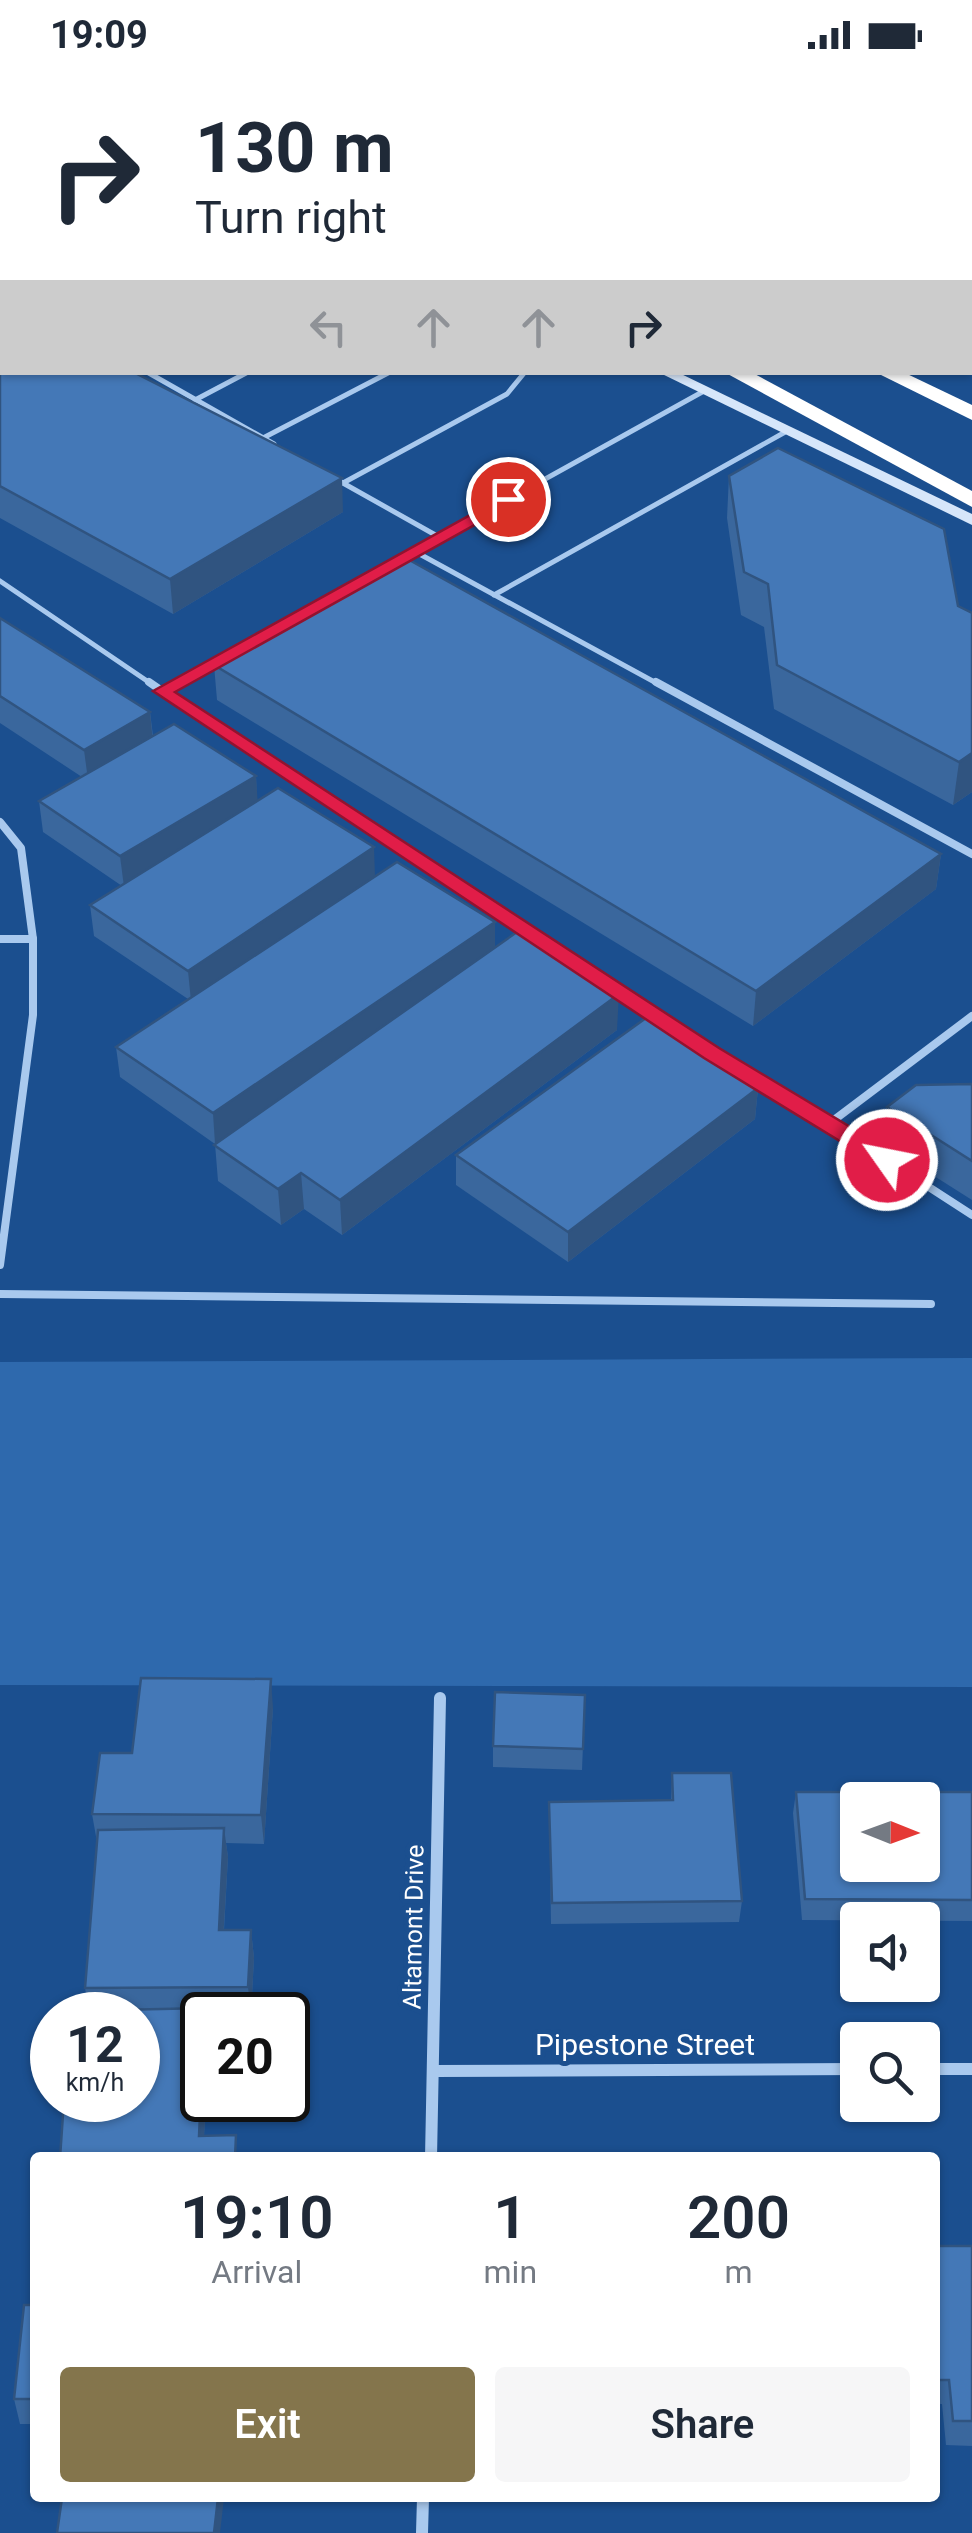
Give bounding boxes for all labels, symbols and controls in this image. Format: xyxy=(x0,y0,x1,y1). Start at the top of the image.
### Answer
text: 19:09 xyxy=(50,13,148,57)
text: 130 m xyxy=(195,107,394,189)
icon: right xyxy=(30,110,160,240)
text: Turn right xyxy=(195,191,387,244)
icon: left xyxy=(301,300,356,355)
icon: ahead xyxy=(406,300,461,355)
icon: ahead xyxy=(511,300,566,355)
icon: right xyxy=(616,300,671,355)
pin xyxy=(466,457,551,542)
icon: arrive xyxy=(481,472,536,527)
position arrow xyxy=(835,1108,939,1212)
north arrow xyxy=(840,1782,940,1882)
map controls xyxy=(840,1782,940,2122)
street label: Altamont Drive xyxy=(398,1844,429,2010)
button: sound xyxy=(840,1902,940,2002)
speed limit sign: 20 xyxy=(180,1992,310,2122)
text: 12 xyxy=(66,2016,124,2074)
button: search xyxy=(840,2022,940,2122)
street label: Pipestone Street xyxy=(535,2027,755,2062)
text: km/h xyxy=(66,2068,124,2097)
text: 19:10 xyxy=(180,2182,334,2253)
text: 1 xyxy=(493,2182,527,2253)
text: 200 xyxy=(687,2182,790,2253)
text: Arrival xyxy=(211,2253,302,2291)
text: min xyxy=(484,2253,537,2291)
text: m xyxy=(724,2253,753,2291)
button: Exit xyxy=(60,2367,475,2482)
button: Share xyxy=(495,2367,910,2482)

